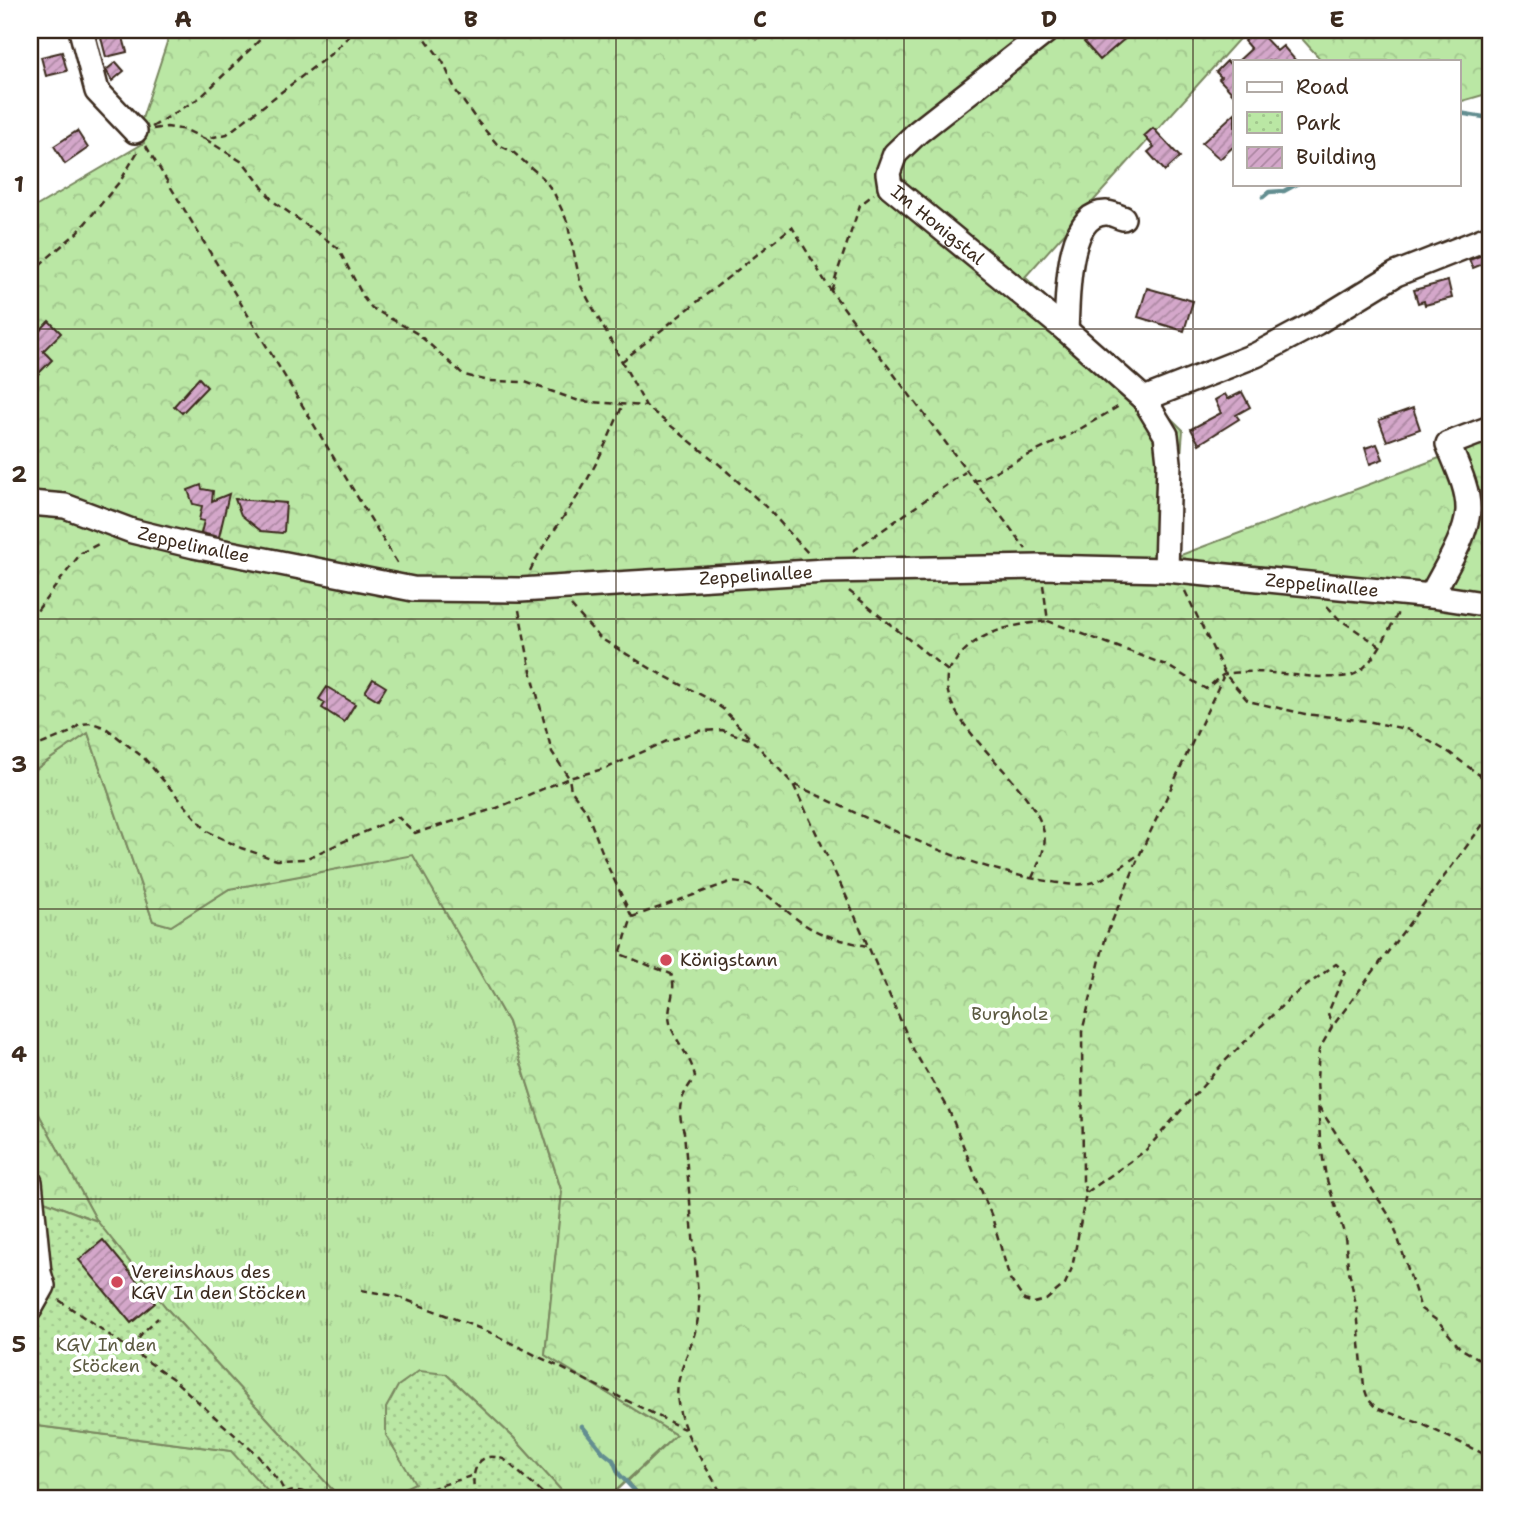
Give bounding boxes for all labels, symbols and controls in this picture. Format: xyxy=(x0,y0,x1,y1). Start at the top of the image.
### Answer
text: A xyxy=(174,4,192,34)
text: B xyxy=(464,4,478,34)
text: C xyxy=(753,4,767,34)
text: D xyxy=(1041,4,1057,34)
text: E xyxy=(1329,4,1345,34)
legend xyxy=(1233,60,1460,186)
text: Road xyxy=(1296,73,1349,101)
text: Park xyxy=(1296,109,1341,137)
text: Building xyxy=(1296,143,1376,171)
text: 1 xyxy=(14,169,24,199)
street label: Im Honigstal xyxy=(886,180,990,271)
text: 2 xyxy=(11,459,27,489)
street label: Zeppelinallee xyxy=(135,521,252,569)
street label: Zeppelinallee xyxy=(698,560,814,591)
street label: Zeppelinallee xyxy=(1264,568,1380,603)
text: 3 xyxy=(11,749,27,779)
place label: Königstann xyxy=(680,948,778,972)
marker: Königstann xyxy=(658,952,674,968)
park label: Burgholz xyxy=(971,1002,1049,1026)
text: 4 xyxy=(11,1039,27,1069)
place label: Vereinshaus des KGV In den Stöcken xyxy=(131,1260,306,1305)
marker: Vereinshaus des KGV In den Stöcken xyxy=(109,1274,125,1290)
text: 5 xyxy=(12,1329,26,1359)
park label: KGV In den Stöcken xyxy=(55,1333,157,1378)

